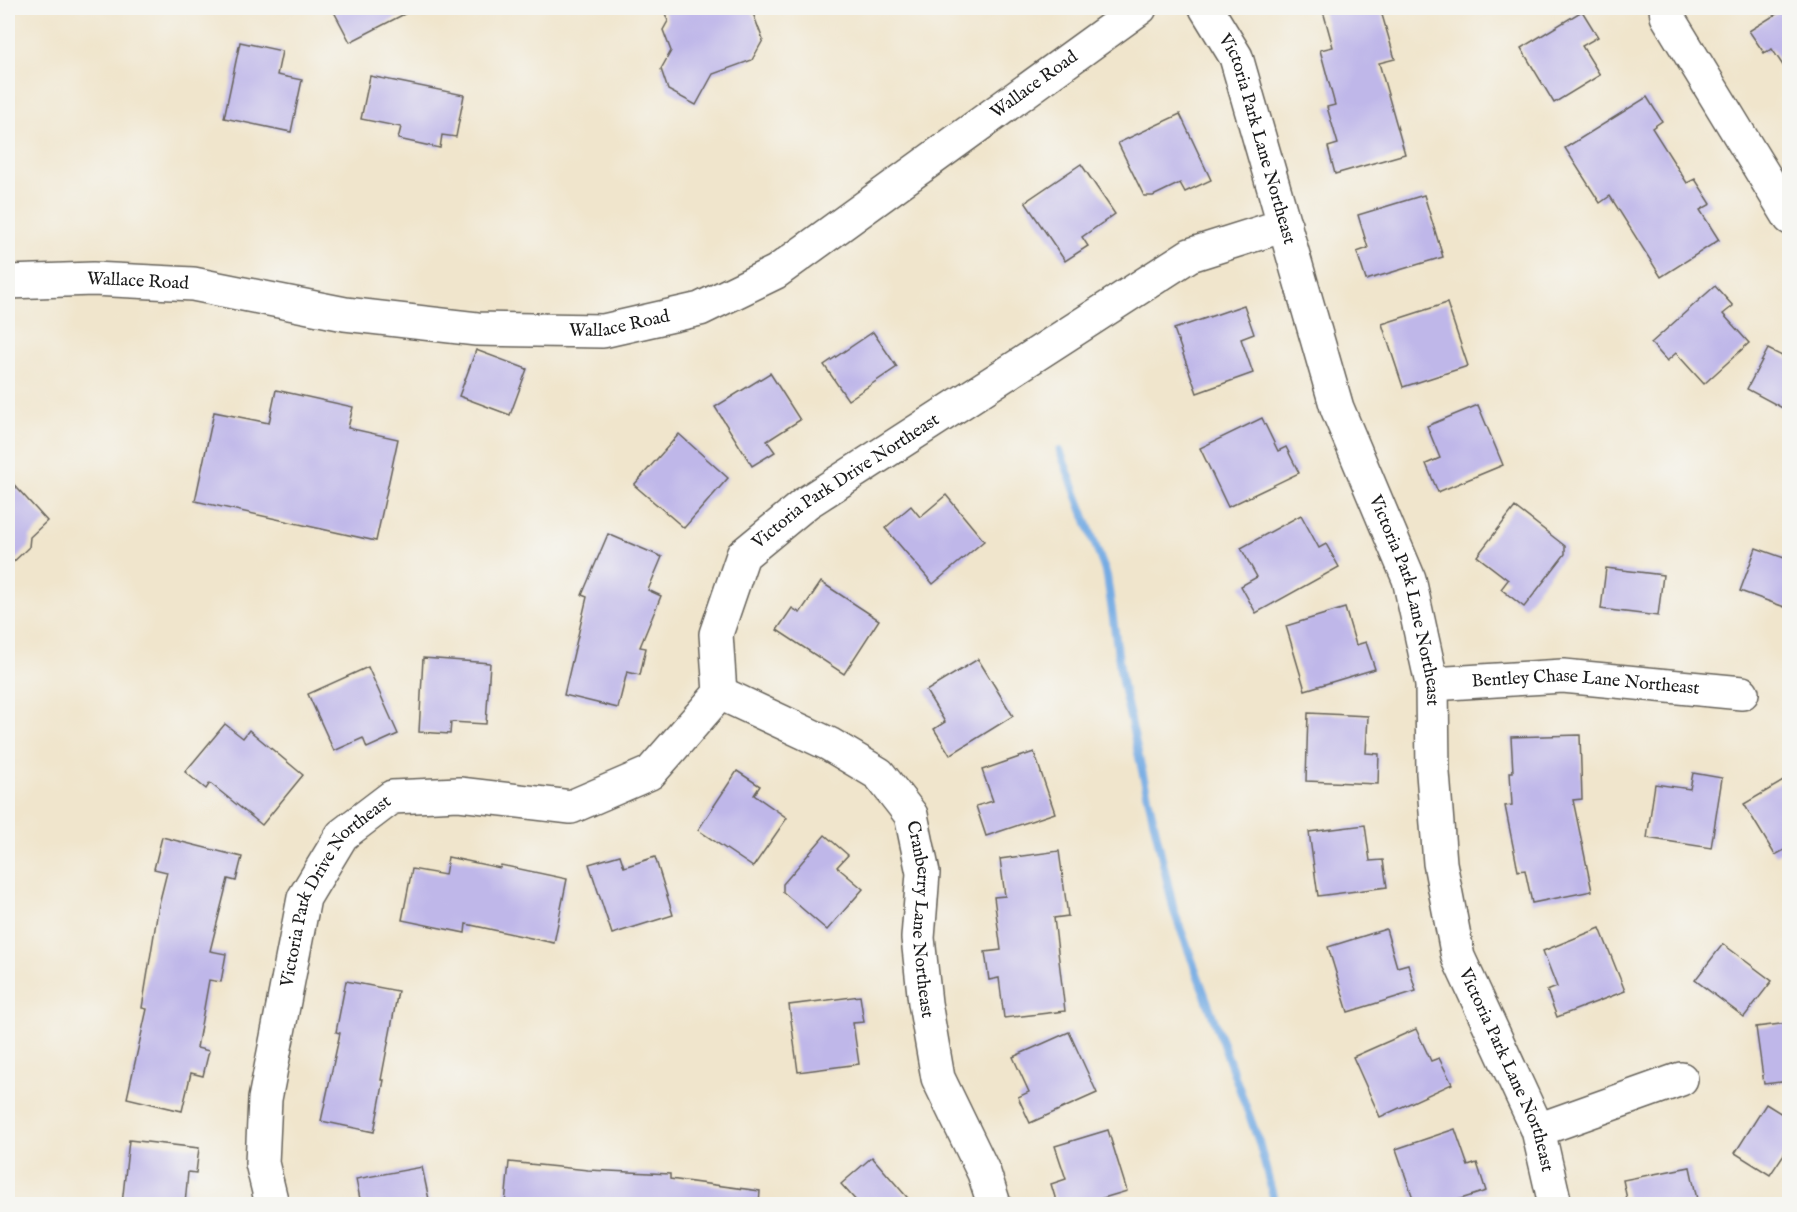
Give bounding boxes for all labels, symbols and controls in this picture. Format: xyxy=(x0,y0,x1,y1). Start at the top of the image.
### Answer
street label: Victoria Park Lane Northeast xyxy=(1213,29,1301,247)
street label: Wallace Road xyxy=(986,45,1083,124)
street label: Wallace Road xyxy=(86,267,190,295)
street label: Wallace Road xyxy=(569,305,672,342)
street label: Victoria Park Drive Northeast xyxy=(747,408,944,555)
street label: Victoria Park Lane Northeast xyxy=(1363,491,1444,706)
street label: Bentley Chase Lane Northeast xyxy=(1471,664,1701,700)
street label: Victoria Park Drive Northeast xyxy=(275,790,396,990)
street label: Cranberry Lane Northeast xyxy=(901,819,939,1020)
street label: Victoria Park Lane Northeast xyxy=(1453,964,1559,1174)

